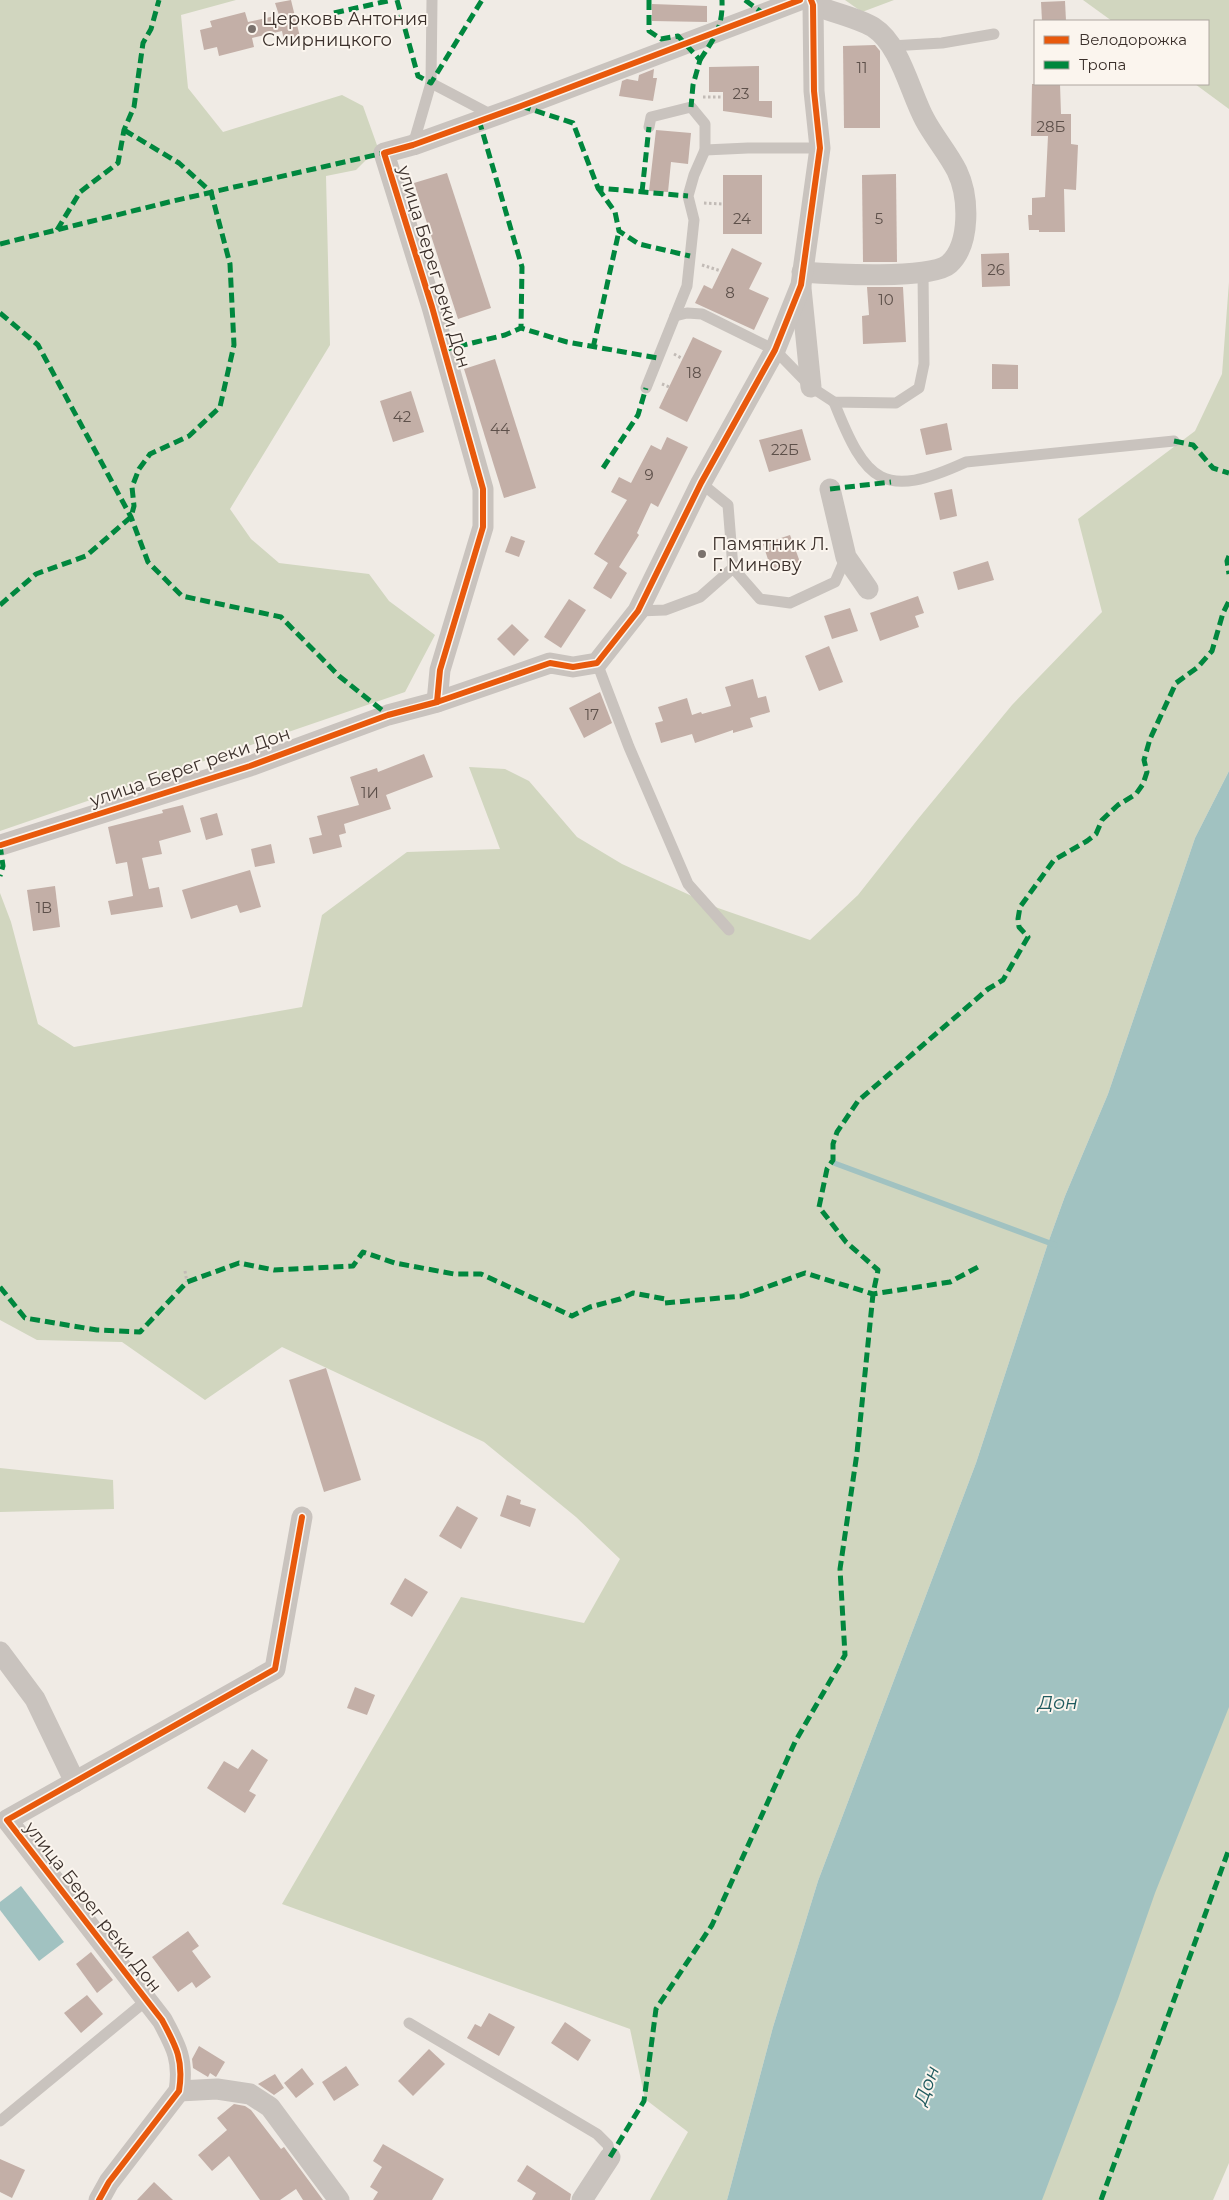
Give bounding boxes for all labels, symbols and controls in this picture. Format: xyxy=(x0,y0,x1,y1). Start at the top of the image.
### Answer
place label: Церковь Антония Смирницкого xyxy=(262,8,428,51)
legend xyxy=(1034,20,1209,85)
marker: Церковь Антония Смирницкого xyxy=(246,23,258,35)
text: Велодорожка xyxy=(1079,30,1187,49)
text: Тропа xyxy=(1079,55,1126,74)
house number: 11 xyxy=(857,58,867,77)
house number: 23 xyxy=(733,84,749,103)
house number: 28Б xyxy=(1037,117,1066,136)
street label: улица Берег реки Дон xyxy=(392,162,475,371)
house number: 24 xyxy=(733,209,751,228)
house number: 5 xyxy=(875,209,883,228)
house number: 26 xyxy=(987,260,1005,279)
house number: 8 xyxy=(725,283,735,302)
house number: 10 xyxy=(878,290,894,309)
house number: 18 xyxy=(687,363,702,382)
house number: 42 xyxy=(393,407,411,426)
house number: 44 xyxy=(490,419,510,438)
house number: 22Б xyxy=(771,440,799,459)
house number: 9 xyxy=(644,465,654,484)
place label: Памятник Л. Г. Минову xyxy=(712,533,829,576)
marker: Памятник Л. Г. Минову xyxy=(696,548,708,560)
house number: 17 xyxy=(585,705,599,724)
street label: улица Берег реки Дон xyxy=(86,722,293,812)
house number: 1И xyxy=(361,783,379,802)
house number: 1В xyxy=(36,898,52,917)
water label: Дон xyxy=(1036,1691,1078,1714)
street label: улица Берег реки Дон xyxy=(19,1817,166,1997)
water label: Дон xyxy=(908,2062,944,2110)

